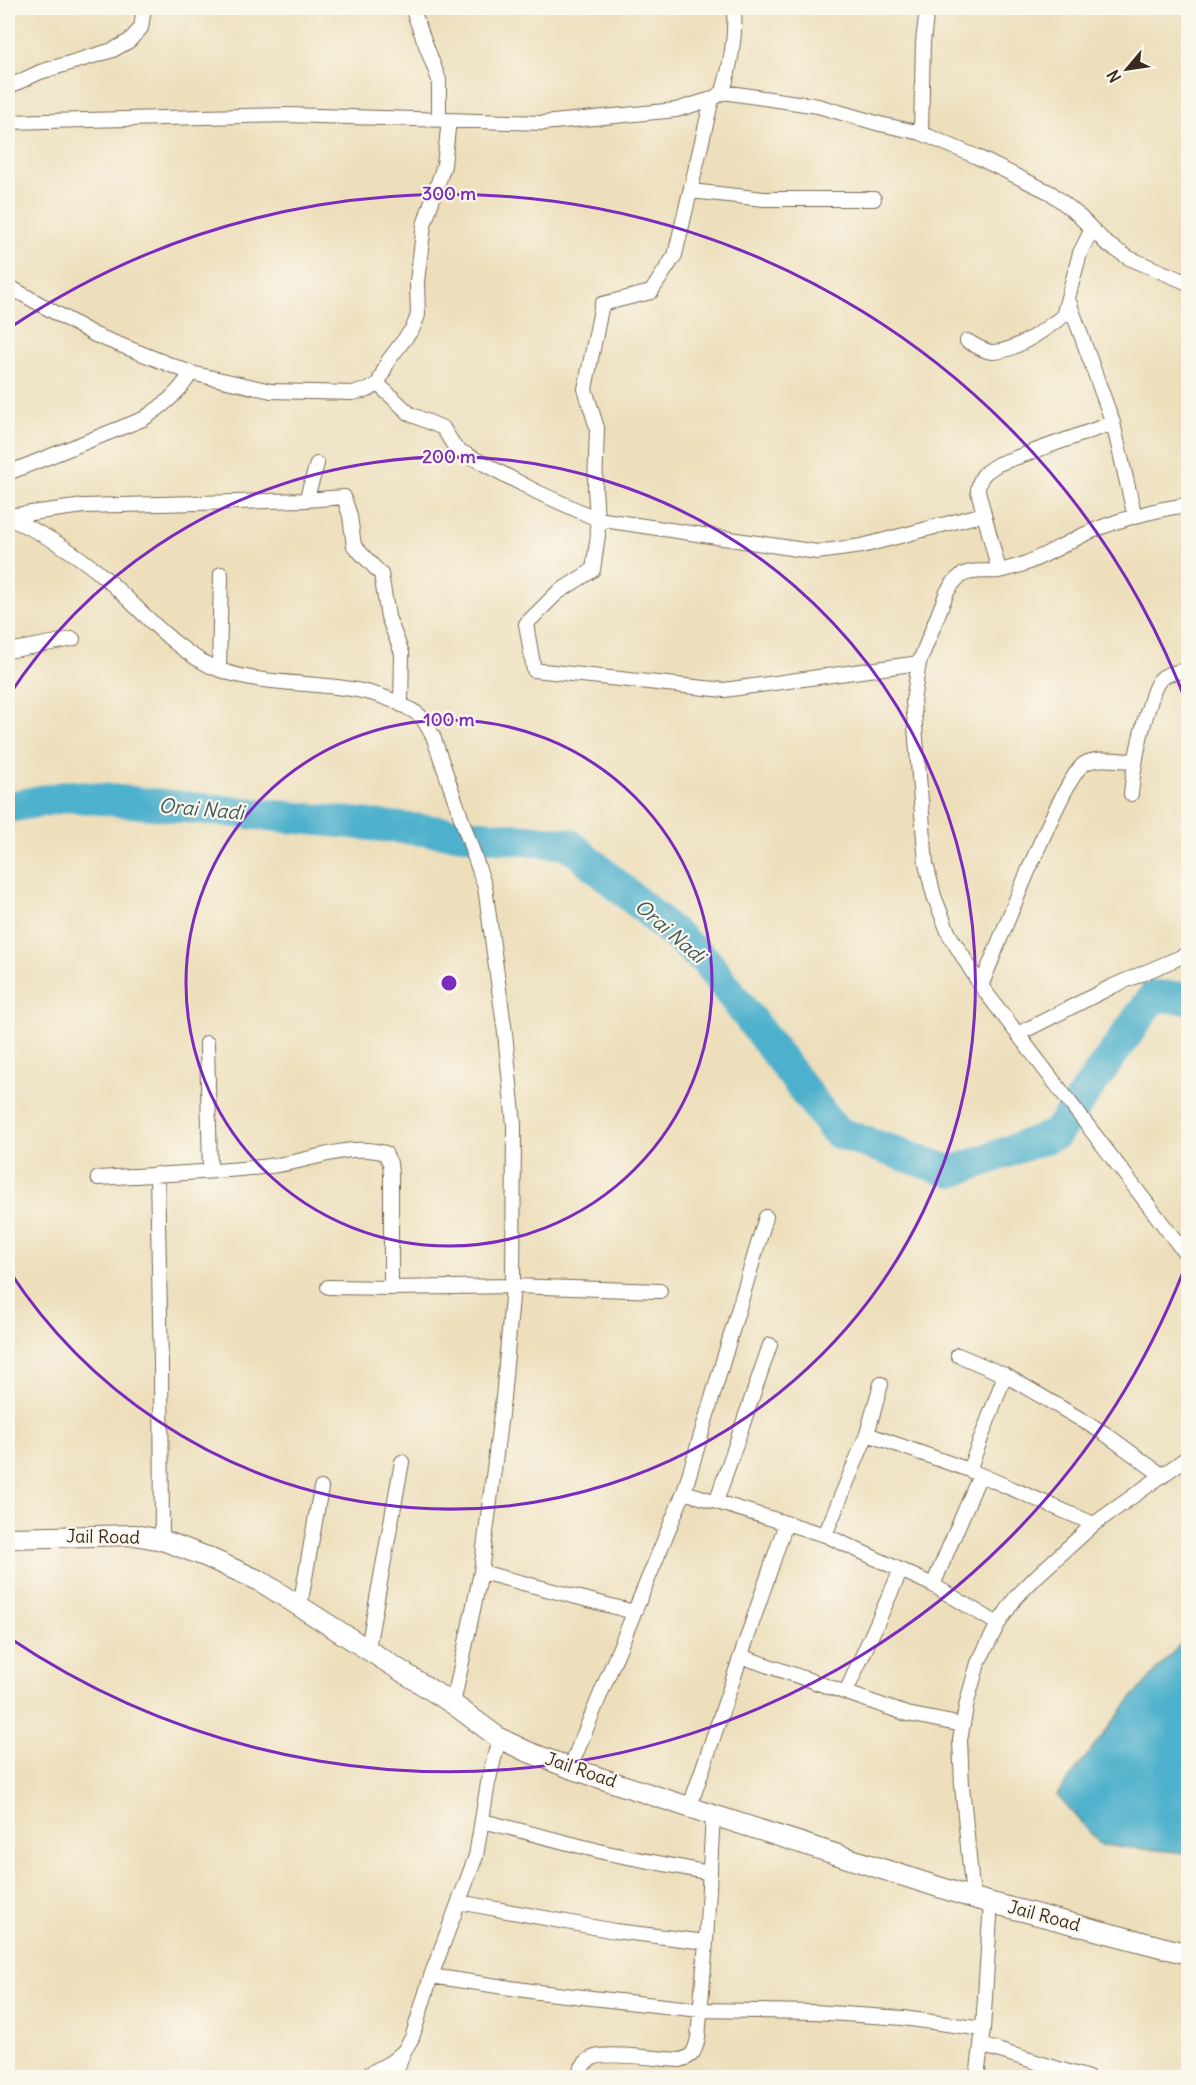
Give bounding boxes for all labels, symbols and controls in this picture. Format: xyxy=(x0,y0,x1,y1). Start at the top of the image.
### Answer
north arrow xyxy=(1097,39,1157,99)
text: N xyxy=(1102,67,1125,86)
text: 300 m xyxy=(422,182,476,205)
text: 200 m xyxy=(422,445,476,468)
text: 100 m xyxy=(424,708,475,731)
water label: Orai Nadi xyxy=(157,792,247,825)
water label: Orai Nadi xyxy=(630,893,713,970)
centre of rings xyxy=(439,973,459,993)
street label: Jail Road xyxy=(66,1524,141,1549)
street label: Jail Road xyxy=(542,1747,620,1793)
street label: Jail Road xyxy=(1005,1895,1083,1936)

